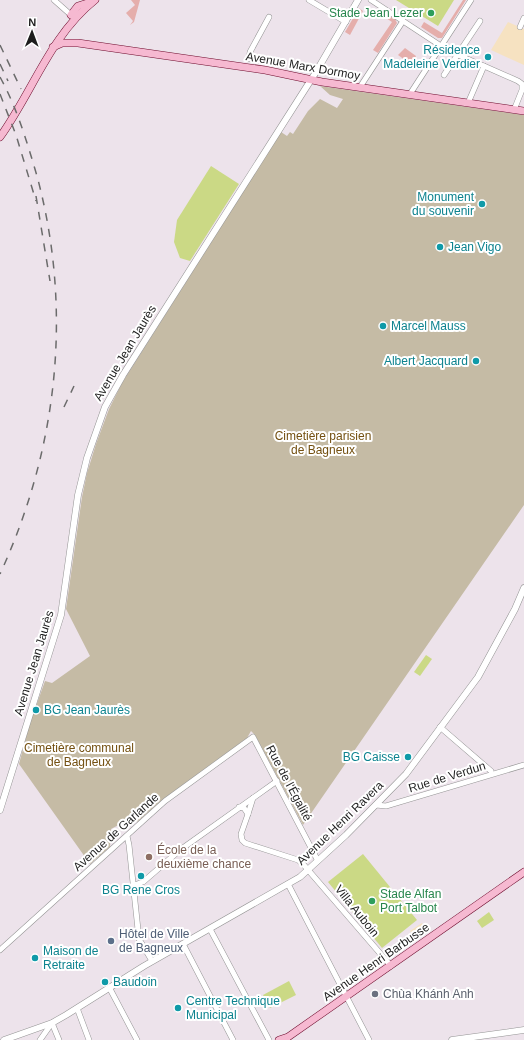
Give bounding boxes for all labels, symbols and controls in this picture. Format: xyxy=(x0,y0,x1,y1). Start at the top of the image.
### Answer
place label: Stade Jean Lezer xyxy=(329,6,423,20)
marker: Stade Jean Lezer xyxy=(426,8,436,18)
north arrow xyxy=(12,12,52,52)
text: N xyxy=(28,16,36,28)
place label: Résidence Madeleine Verdier xyxy=(383,43,480,71)
street label: Avenue Marx Dormoy xyxy=(245,49,361,83)
marker: Résidence Madeleine Verdier xyxy=(483,52,493,62)
place label: Monument du souvenir xyxy=(412,190,475,218)
marker: Monument du souvenir xyxy=(477,199,487,209)
place label: Jean Vigo xyxy=(448,240,501,254)
marker: Jean Vigo xyxy=(435,242,445,252)
street label: Avenue Jean Jaurès xyxy=(91,303,159,403)
place label: Marcel Mauss xyxy=(391,319,466,333)
marker: Marcel Mauss xyxy=(378,321,388,331)
place label: Albert Jacquard xyxy=(384,354,468,368)
marker: Albert Jacquard xyxy=(471,356,481,366)
park label: Cimetière parisien de Bagneux xyxy=(275,429,371,457)
street label: Avenue Jean Jaurès xyxy=(11,609,57,717)
place label: BG Jean Jaurès xyxy=(44,703,130,717)
marker: BG Jean Jaurès xyxy=(31,705,41,715)
park label: Cimetière communal de Bagneux xyxy=(24,741,134,769)
street label: Rue de l'Égalité xyxy=(263,742,316,824)
place label: BG Caisse xyxy=(343,750,400,764)
marker: BG Caisse xyxy=(403,752,413,762)
street label: Rue de Verdun xyxy=(407,759,487,795)
street label: Avenue Henri Ravera xyxy=(294,778,386,868)
street label: Avenue de Garlande xyxy=(70,790,162,874)
place label: École de la deuxième chance xyxy=(157,842,251,871)
marker: École de la deuxième chance xyxy=(144,852,154,862)
marker: BG Rene Cros xyxy=(136,871,146,881)
street label: Villa Auboin xyxy=(332,882,382,940)
place label: BG Rene Cros xyxy=(102,883,180,897)
place label: Stade Alfan Port Talbot xyxy=(380,887,441,915)
marker: Stade Alfan Port Talbot xyxy=(367,896,377,906)
street label: Avenue Henri Barbusse xyxy=(320,920,432,1004)
place label: Hôtel de Ville de Bagneux xyxy=(119,927,190,955)
marker: Hôtel de Ville de Bagneux xyxy=(106,936,116,946)
place label: Maison de Retraite xyxy=(43,944,99,972)
marker: Maison de Retraite xyxy=(30,953,40,963)
place label: Baudoin xyxy=(113,975,157,989)
marker: Baudoin xyxy=(100,977,110,987)
place label: Chùa Khánh Anh xyxy=(383,987,474,1001)
marker: Chùa Khánh Anh xyxy=(370,989,380,999)
place label: Centre Technique Municipal xyxy=(186,994,280,1022)
marker: Centre Technique Municipal xyxy=(173,1003,183,1013)

